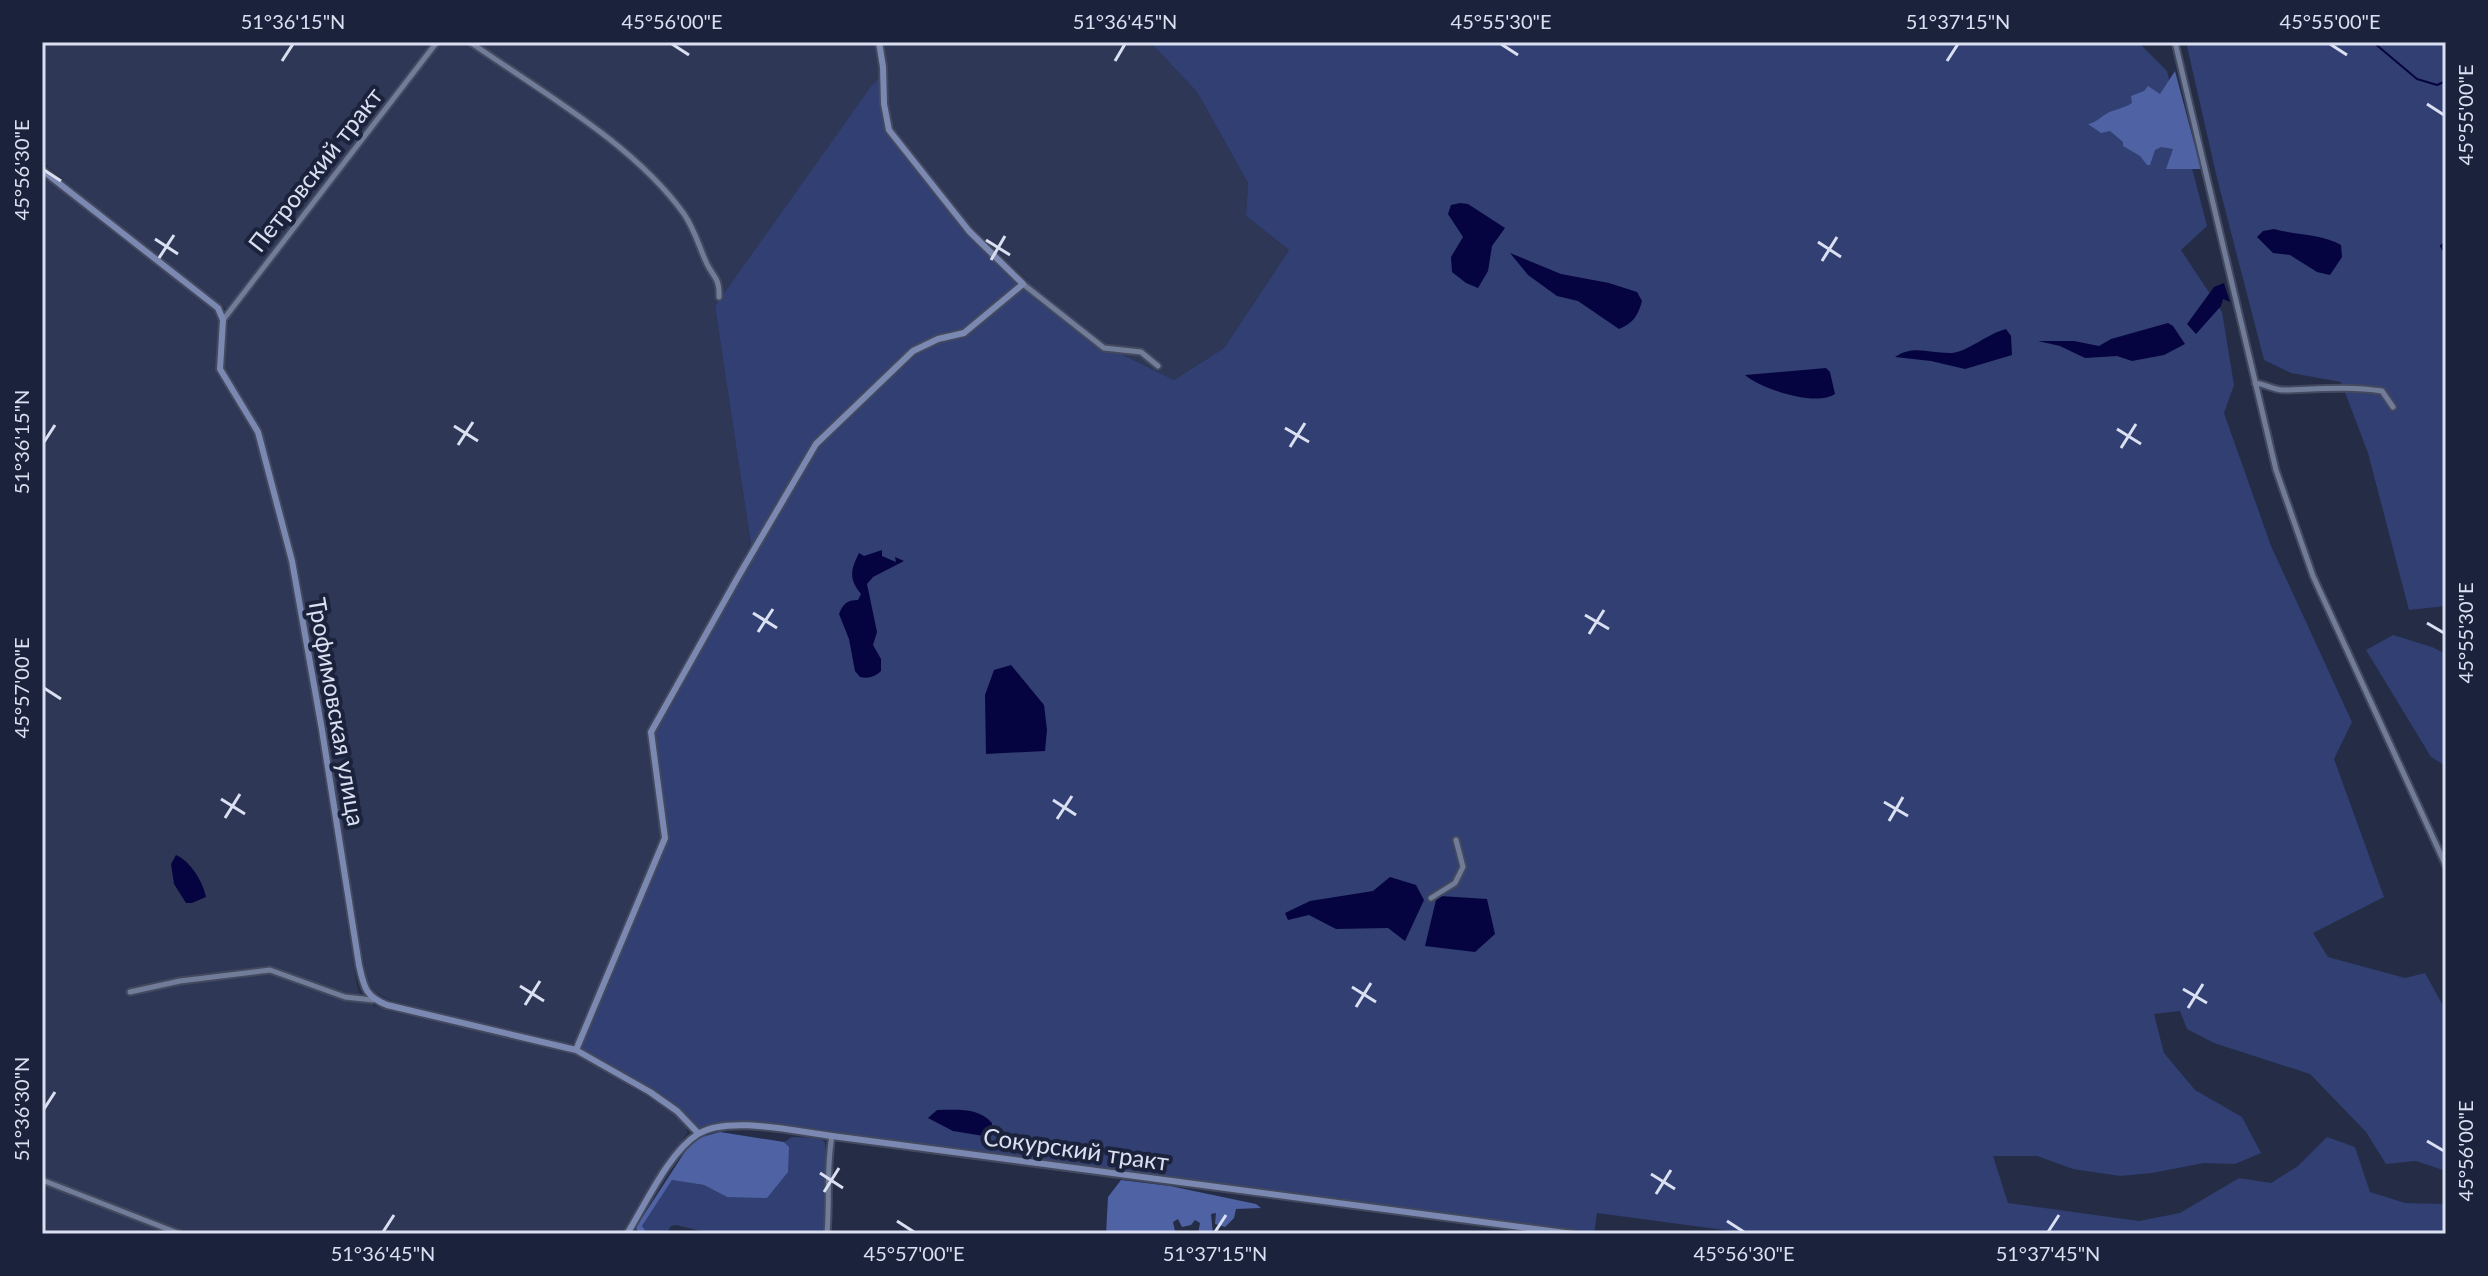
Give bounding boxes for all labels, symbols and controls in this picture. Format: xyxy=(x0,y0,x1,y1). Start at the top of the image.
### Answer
text: 51°36'15"N xyxy=(241,9,345,33)
text: 45°56'00"E xyxy=(622,9,722,33)
text: 51°36'45"N xyxy=(1073,9,1177,33)
text: 45°55'30"E xyxy=(1451,9,1551,33)
text: 51°37'15"N xyxy=(1906,9,2010,33)
text: 45°55'00"E xyxy=(2280,9,2380,33)
text: 45°55'00"E xyxy=(2453,65,2477,165)
street label: Петровский тракт xyxy=(242,81,388,257)
text: 45°56'30"E xyxy=(9,120,33,220)
text: 51°36'15"N xyxy=(9,390,33,494)
text: 45°55'30"E xyxy=(2453,583,2477,683)
street label: Трофимовская улица xyxy=(303,595,372,828)
text: 45°57'00"E xyxy=(9,638,33,738)
text: 51°36'30"N xyxy=(9,1057,33,1161)
text: 45°56'00"E xyxy=(2453,1101,2477,1201)
street label: Сокурский тракт xyxy=(981,1121,1171,1176)
text: 51°36'45"N xyxy=(331,1241,435,1265)
text: 45°57'00"E xyxy=(864,1241,964,1265)
text: 51°37'15"N xyxy=(1163,1241,1267,1265)
text: 45°56'30"E xyxy=(1694,1241,1794,1265)
text: 51°37'45"N xyxy=(1996,1241,2100,1265)

